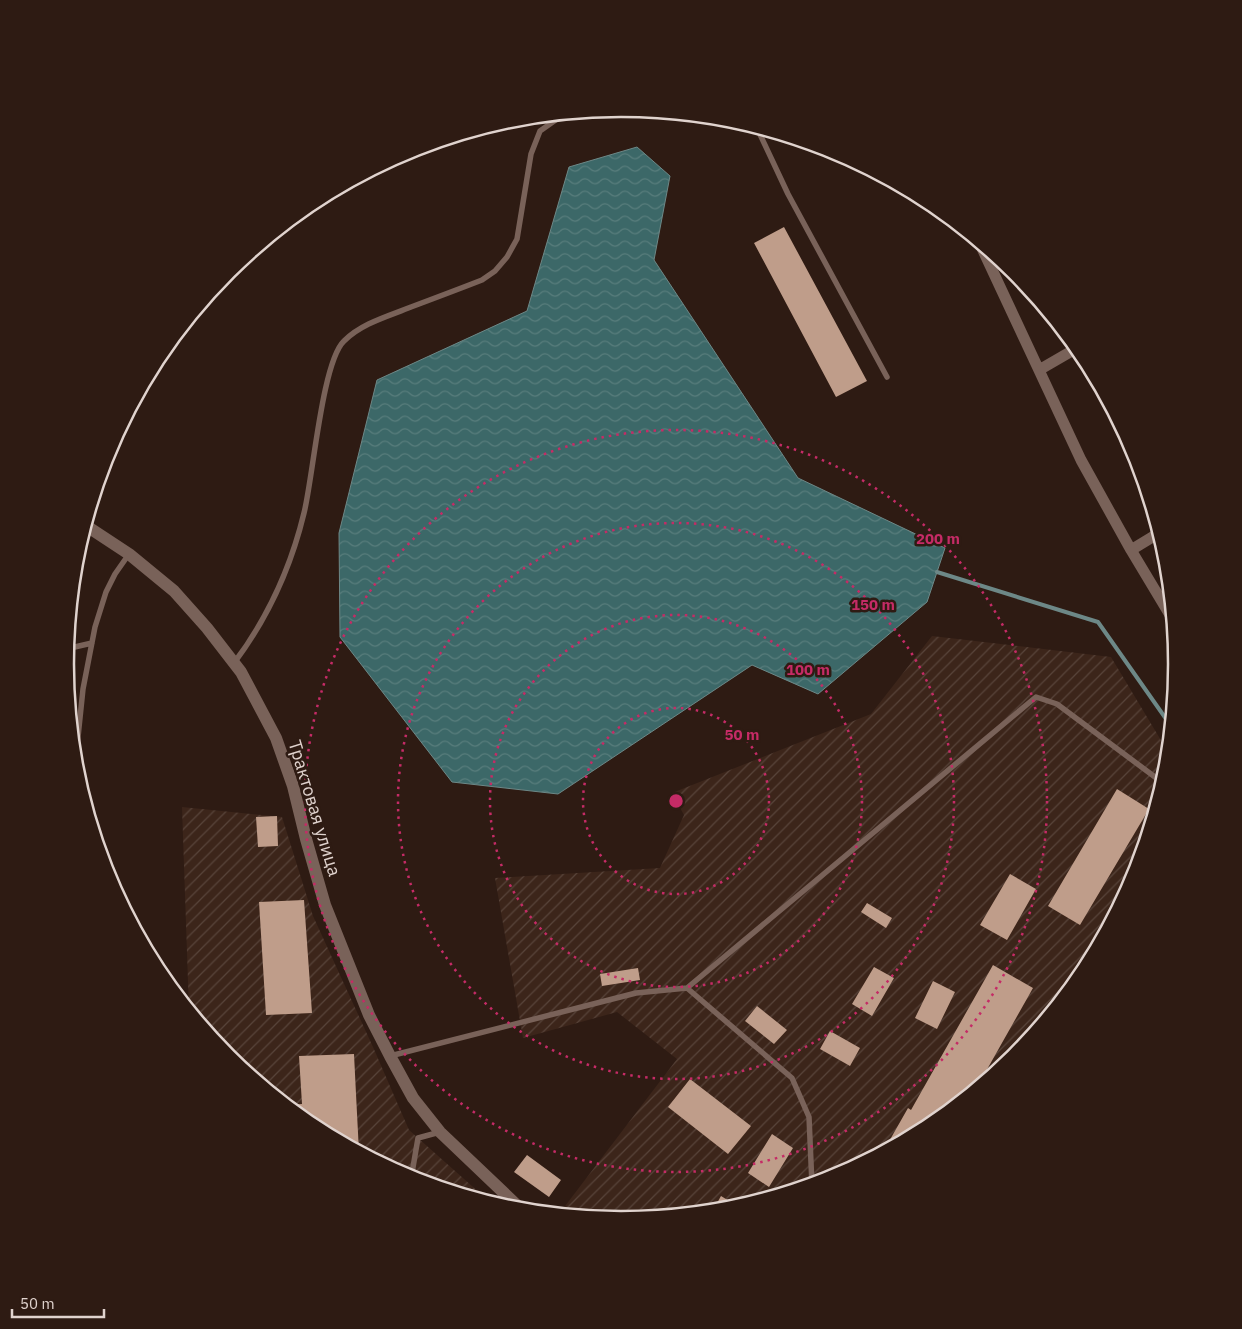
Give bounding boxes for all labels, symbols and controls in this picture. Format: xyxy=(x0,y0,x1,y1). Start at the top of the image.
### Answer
text: 200 m xyxy=(916,529,960,548)
text: 150 m xyxy=(851,595,895,614)
text: 100 m xyxy=(786,660,830,679)
text: 50 m xyxy=(725,725,759,744)
street label: Трактовая улица xyxy=(283,737,347,879)
centre of rings xyxy=(667,792,685,810)
scale bar xyxy=(12,1286,105,1318)
text: 50 m xyxy=(20,1294,55,1313)

